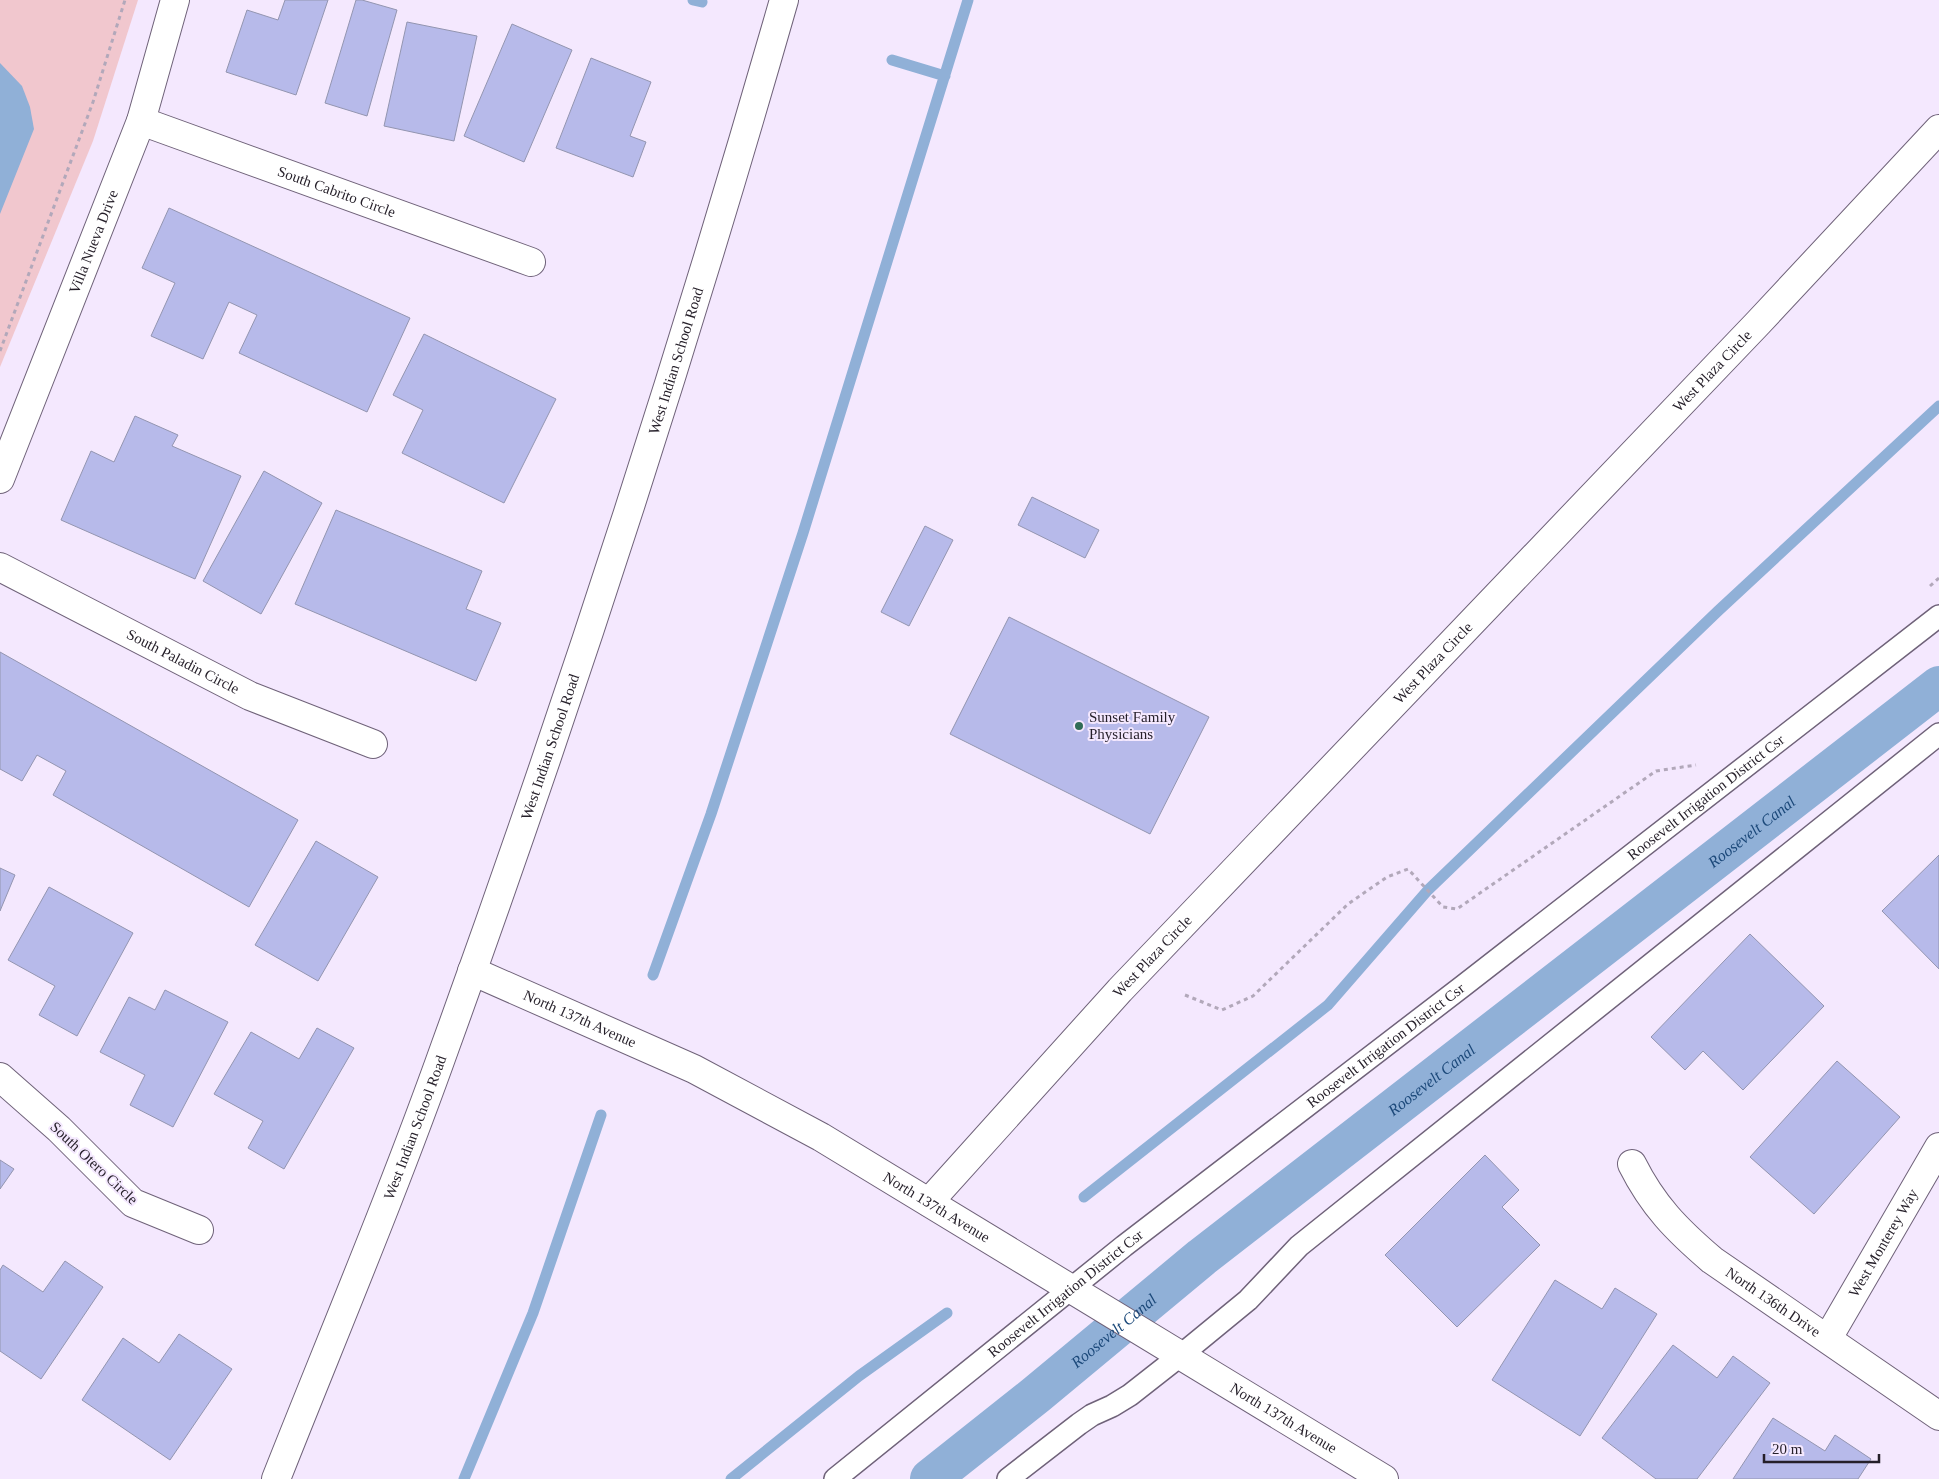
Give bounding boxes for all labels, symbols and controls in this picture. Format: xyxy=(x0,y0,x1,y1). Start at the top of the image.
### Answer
street label: South Cabrito Circle xyxy=(275,163,398,220)
street label: Villa Nueva Drive xyxy=(66,187,121,296)
street label: West Indian School Road xyxy=(646,285,706,436)
street label: West Plaza Circle xyxy=(1670,327,1755,415)
street label: West Plaza Circle xyxy=(1390,619,1476,707)
street label: South Paladin Circle xyxy=(124,626,242,697)
street label: West Indian School Road xyxy=(518,672,583,822)
place label: Sunset Family Physicians xyxy=(1089,709,1176,742)
marker: Sunset Family Physicians xyxy=(1073,720,1085,732)
street label: Roosevelt Irrigation District Csr xyxy=(1624,731,1787,863)
water label: Roosevelt Canal xyxy=(1704,792,1799,871)
street label: West Plaza Circle xyxy=(1110,912,1195,1000)
street label: Roosevelt Irrigation District Csr xyxy=(1304,980,1467,1111)
street label: North 137th Avenue xyxy=(521,987,639,1051)
water label: Roosevelt Canal xyxy=(1384,1041,1479,1119)
street label: West Indian School Road xyxy=(381,1053,449,1202)
street label: South Otero Circle xyxy=(47,1119,141,1208)
street label: North 137th Avenue xyxy=(881,1169,993,1246)
street label: West Monterey Way xyxy=(1846,1186,1921,1300)
street label: Roosevelt Irrigation District Csr xyxy=(985,1226,1146,1360)
street label: North 136th Drive xyxy=(1723,1264,1824,1340)
water label: Roosevelt Canal xyxy=(1067,1290,1160,1372)
street label: North 137th Avenue xyxy=(1228,1380,1340,1457)
scale bar xyxy=(1764,1432,1879,1464)
text: 20 m xyxy=(1772,1441,1803,1457)

